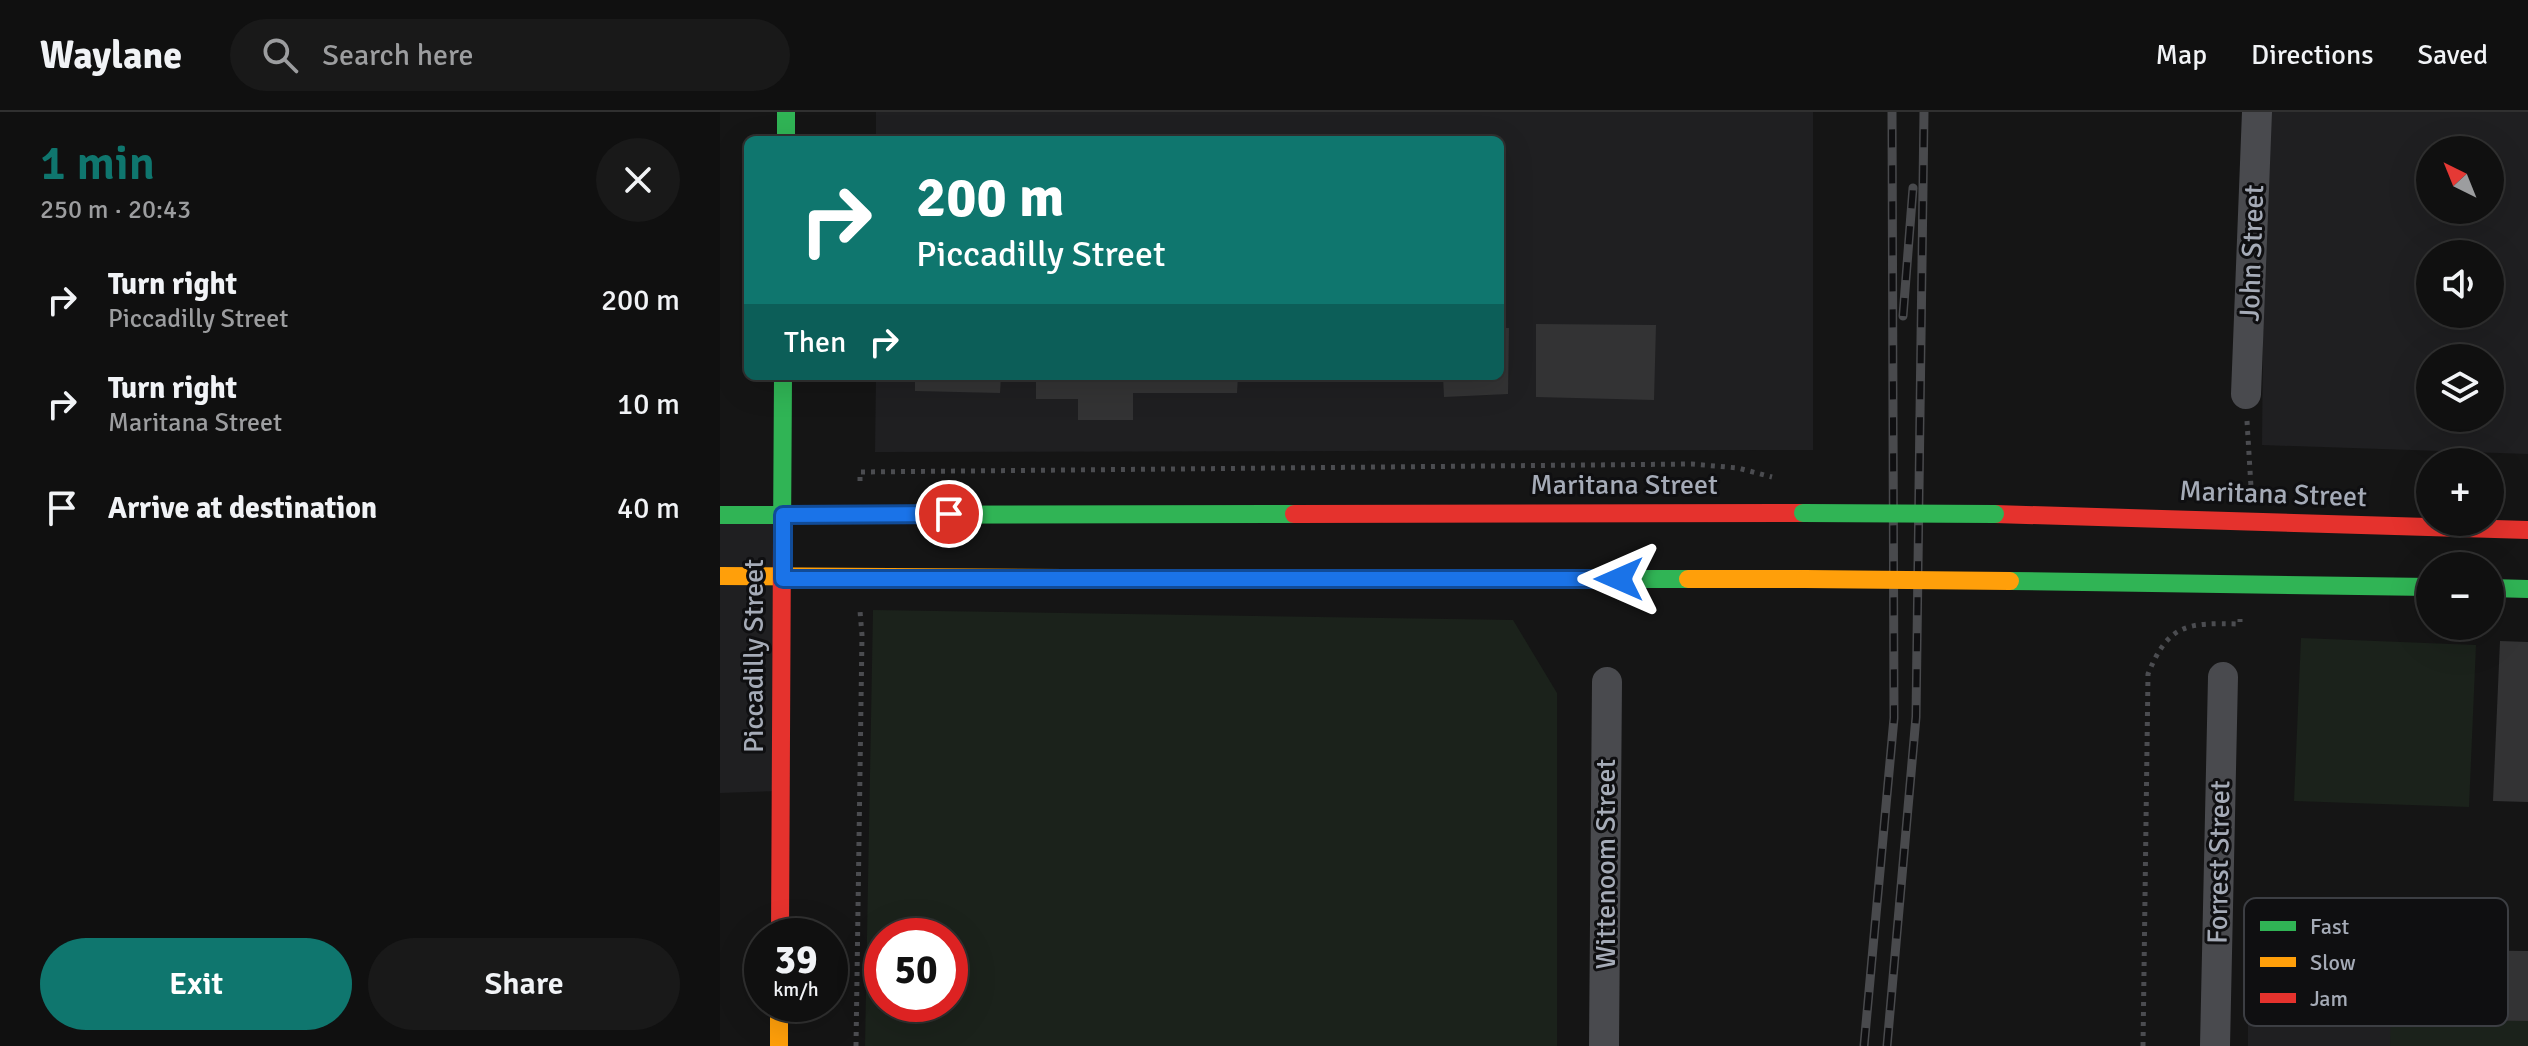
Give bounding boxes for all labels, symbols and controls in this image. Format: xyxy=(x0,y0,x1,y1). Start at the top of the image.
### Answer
search box xyxy=(230,19,790,91)
text: Waylane xyxy=(40,32,182,79)
icon: search xyxy=(258,33,302,77)
text: Search here xyxy=(322,37,474,74)
text: Map xyxy=(2155,38,2207,72)
text: Directions xyxy=(2251,38,2373,72)
text: Saved xyxy=(2417,38,2488,72)
text: 1 min xyxy=(40,134,155,193)
north arrow xyxy=(2416,136,2504,224)
map controls xyxy=(2416,136,2504,640)
button: close xyxy=(596,138,680,222)
text: 200 m xyxy=(916,163,1064,232)
icon: right xyxy=(784,168,888,272)
street label: John Street xyxy=(2233,184,2271,322)
text: 250 m · 20:43 xyxy=(40,194,191,226)
text: Piccadilly Street xyxy=(916,232,1166,277)
button: sound xyxy=(2416,240,2504,328)
text: Turn right xyxy=(108,266,237,303)
icon: right xyxy=(40,278,84,322)
text: 200 m xyxy=(601,282,680,319)
text: Piccadilly Street xyxy=(108,303,288,335)
icon: right xyxy=(862,320,906,364)
text: Then xyxy=(784,324,846,361)
button: layers xyxy=(2416,344,2504,432)
text: Turn right xyxy=(108,370,237,407)
icon: right xyxy=(40,382,84,426)
text: 10 m xyxy=(617,386,680,423)
text: Maritana Street xyxy=(108,407,282,439)
button: + xyxy=(2416,448,2504,536)
street label: Maritana Street xyxy=(1530,468,1718,502)
street label: Maritana Street xyxy=(2179,474,2368,514)
pin xyxy=(915,480,983,548)
icon: arrive xyxy=(40,486,84,530)
text: Arrive at destination xyxy=(108,490,377,527)
text: 40 m xyxy=(617,490,680,527)
icon: arrive xyxy=(927,492,971,536)
position arrow xyxy=(1577,537,1661,621)
button: − xyxy=(2416,552,2504,640)
street label: Piccadilly Street xyxy=(737,559,771,753)
street label: Wittenoom Street xyxy=(1589,759,1623,969)
street label: Forrest Street xyxy=(2201,780,2237,944)
legend xyxy=(2244,898,2508,1026)
text: Fast xyxy=(2310,913,2350,940)
speed limit sign: 50 xyxy=(864,918,968,1022)
text: 39 xyxy=(774,935,818,985)
button: Exit xyxy=(40,938,352,1030)
button: Share xyxy=(368,938,680,1030)
text: Slow xyxy=(2310,949,2356,976)
text: km/h xyxy=(773,977,819,1002)
text: Jam xyxy=(2310,985,2348,1012)

